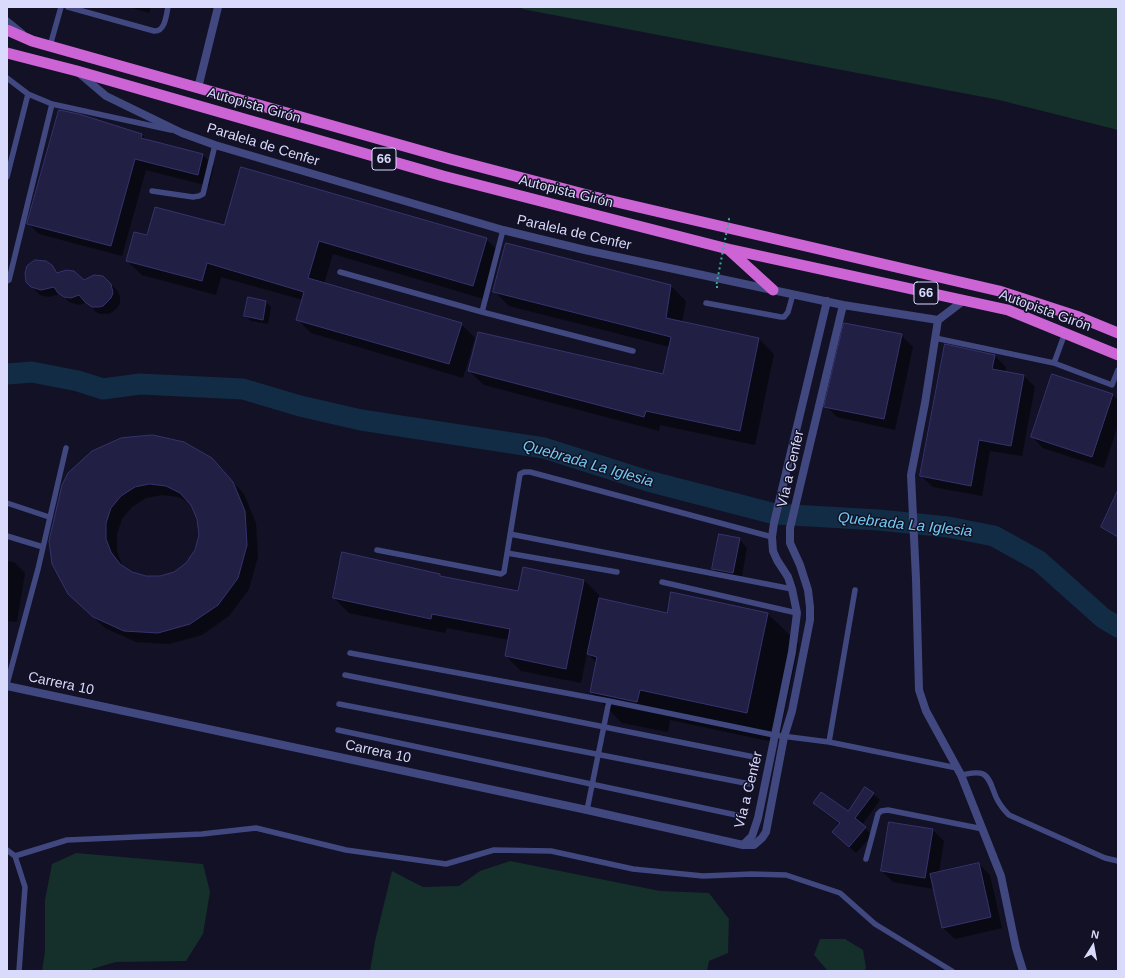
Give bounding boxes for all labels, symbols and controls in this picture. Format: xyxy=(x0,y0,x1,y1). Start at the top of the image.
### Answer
street label: Autopista Girón xyxy=(205,85,303,127)
street label: Paralela de Cenfer xyxy=(205,120,321,170)
road number: 66 xyxy=(372,148,396,170)
street label: Autopista Girón xyxy=(517,172,615,212)
street label: Paralela de Cenfer xyxy=(515,212,633,254)
road number: 66 xyxy=(914,282,938,304)
street label: Autopista Girón xyxy=(997,287,1093,335)
street label: Vía a Cenfer xyxy=(774,429,808,509)
water label: Quebrada La Iglesia xyxy=(521,437,655,491)
water label: Quebrada La Iglesia xyxy=(837,509,973,541)
street label: Carrera 10 xyxy=(27,669,95,699)
street label: Carrera 10 xyxy=(344,737,412,767)
street label: Vía a Cenfer xyxy=(731,750,767,830)
north arrow xyxy=(1073,926,1113,966)
text: N xyxy=(1090,928,1100,941)

